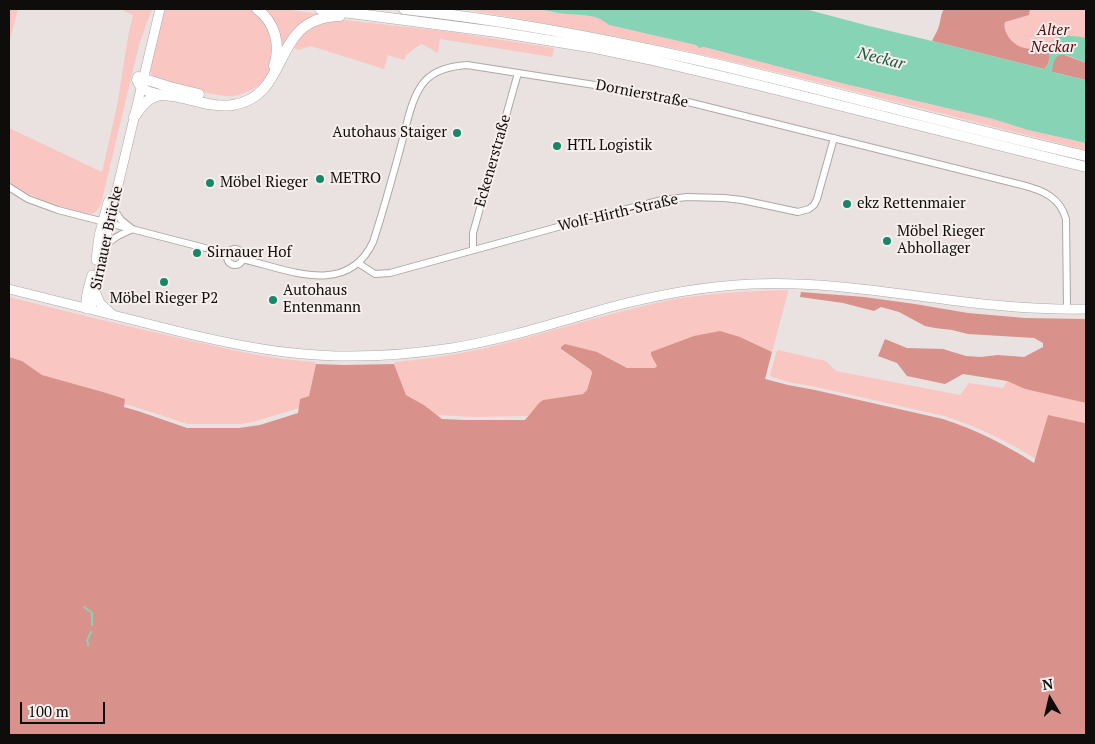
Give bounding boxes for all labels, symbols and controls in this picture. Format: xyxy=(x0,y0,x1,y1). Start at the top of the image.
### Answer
park label: Alter Neckar xyxy=(1031,22,1075,57)
water label: Neckar xyxy=(855,44,907,74)
street label: Dornierstraße xyxy=(594,76,690,112)
street label: Eckenerstraße xyxy=(471,113,515,209)
place label: Autohaus Staiger xyxy=(332,124,447,142)
marker: Autohaus Staiger xyxy=(451,127,463,139)
place label: HTL Logistik xyxy=(567,137,652,155)
marker: HTL Logistik xyxy=(551,140,563,152)
place label: METRO xyxy=(330,170,381,188)
marker: METRO xyxy=(314,173,326,185)
place label: Möbel Rieger xyxy=(220,174,308,192)
marker: Möbel Rieger xyxy=(204,177,216,189)
street label: Sirnauer Brücke xyxy=(87,184,127,292)
street label: Wolf-Hirth-Straße xyxy=(556,190,680,236)
place label: ekz Rettenmaier xyxy=(857,195,966,213)
marker: ekz Rettenmaier xyxy=(841,198,853,210)
place label: Möbel Rieger Abhollager xyxy=(897,223,985,258)
marker: Möbel Rieger Abhollager xyxy=(881,235,893,247)
place label: Sirnauer Hof xyxy=(207,244,292,262)
marker: Sirnauer Hof xyxy=(191,247,203,259)
marker: Möbel Rieger P2 xyxy=(158,276,170,288)
place label: Autohaus Entenmann xyxy=(283,282,361,317)
place label: Möbel Rieger P2 xyxy=(110,290,218,308)
marker: Autohaus Entenmann xyxy=(267,294,279,306)
text: N xyxy=(1041,673,1054,694)
north arrow xyxy=(1025,674,1075,724)
scale bar xyxy=(22,692,108,724)
text: 100 m xyxy=(28,701,69,721)

